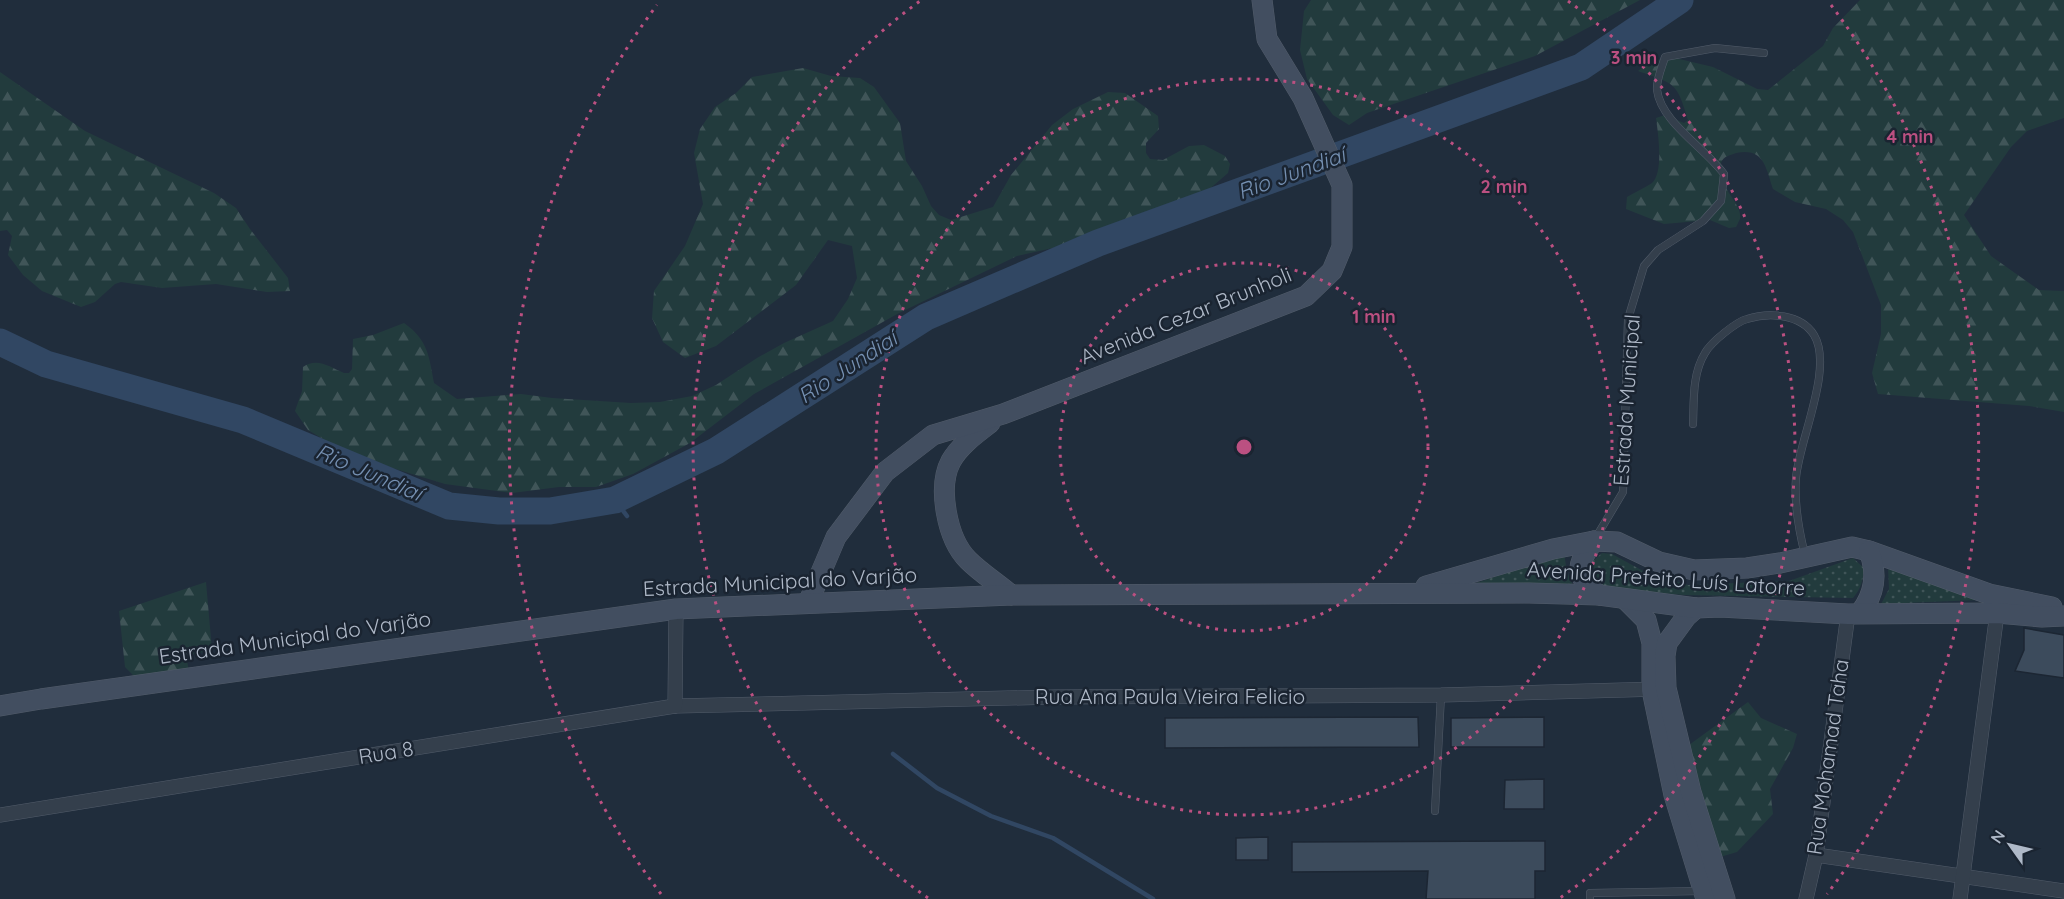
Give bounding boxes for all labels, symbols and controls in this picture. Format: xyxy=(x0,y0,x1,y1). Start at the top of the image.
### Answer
text: 3 min xyxy=(1611,46,1657,69)
text: 4 min xyxy=(1886,125,1934,148)
water label: Rio Jundiaí xyxy=(1233,139,1353,205)
text: 2 min xyxy=(1481,175,1527,198)
street label: Avenida Cezar Brunholi xyxy=(1076,261,1295,369)
text: 1 min xyxy=(1352,305,1396,328)
street label: Estrada Municipal xyxy=(1607,313,1645,487)
water label: Rio Jundiaí xyxy=(792,322,905,409)
water label: Rio Jundiaí xyxy=(312,437,430,509)
centre of rings xyxy=(1234,437,1254,457)
street label: Avenida Prefeito Luís Latorre xyxy=(1526,555,1806,601)
street label: Estrada Municipal do Varjão xyxy=(642,561,918,601)
street label: Estrada Municipal do Varjão xyxy=(157,605,433,669)
street label: Rua Mohamad Taha xyxy=(1800,657,1854,856)
street label: Rua Ana Paula Vieira Felicio xyxy=(1035,683,1305,709)
street label: Rua 8 xyxy=(356,735,415,769)
north arrow xyxy=(1980,815,2040,875)
text: N xyxy=(1986,826,2009,847)

